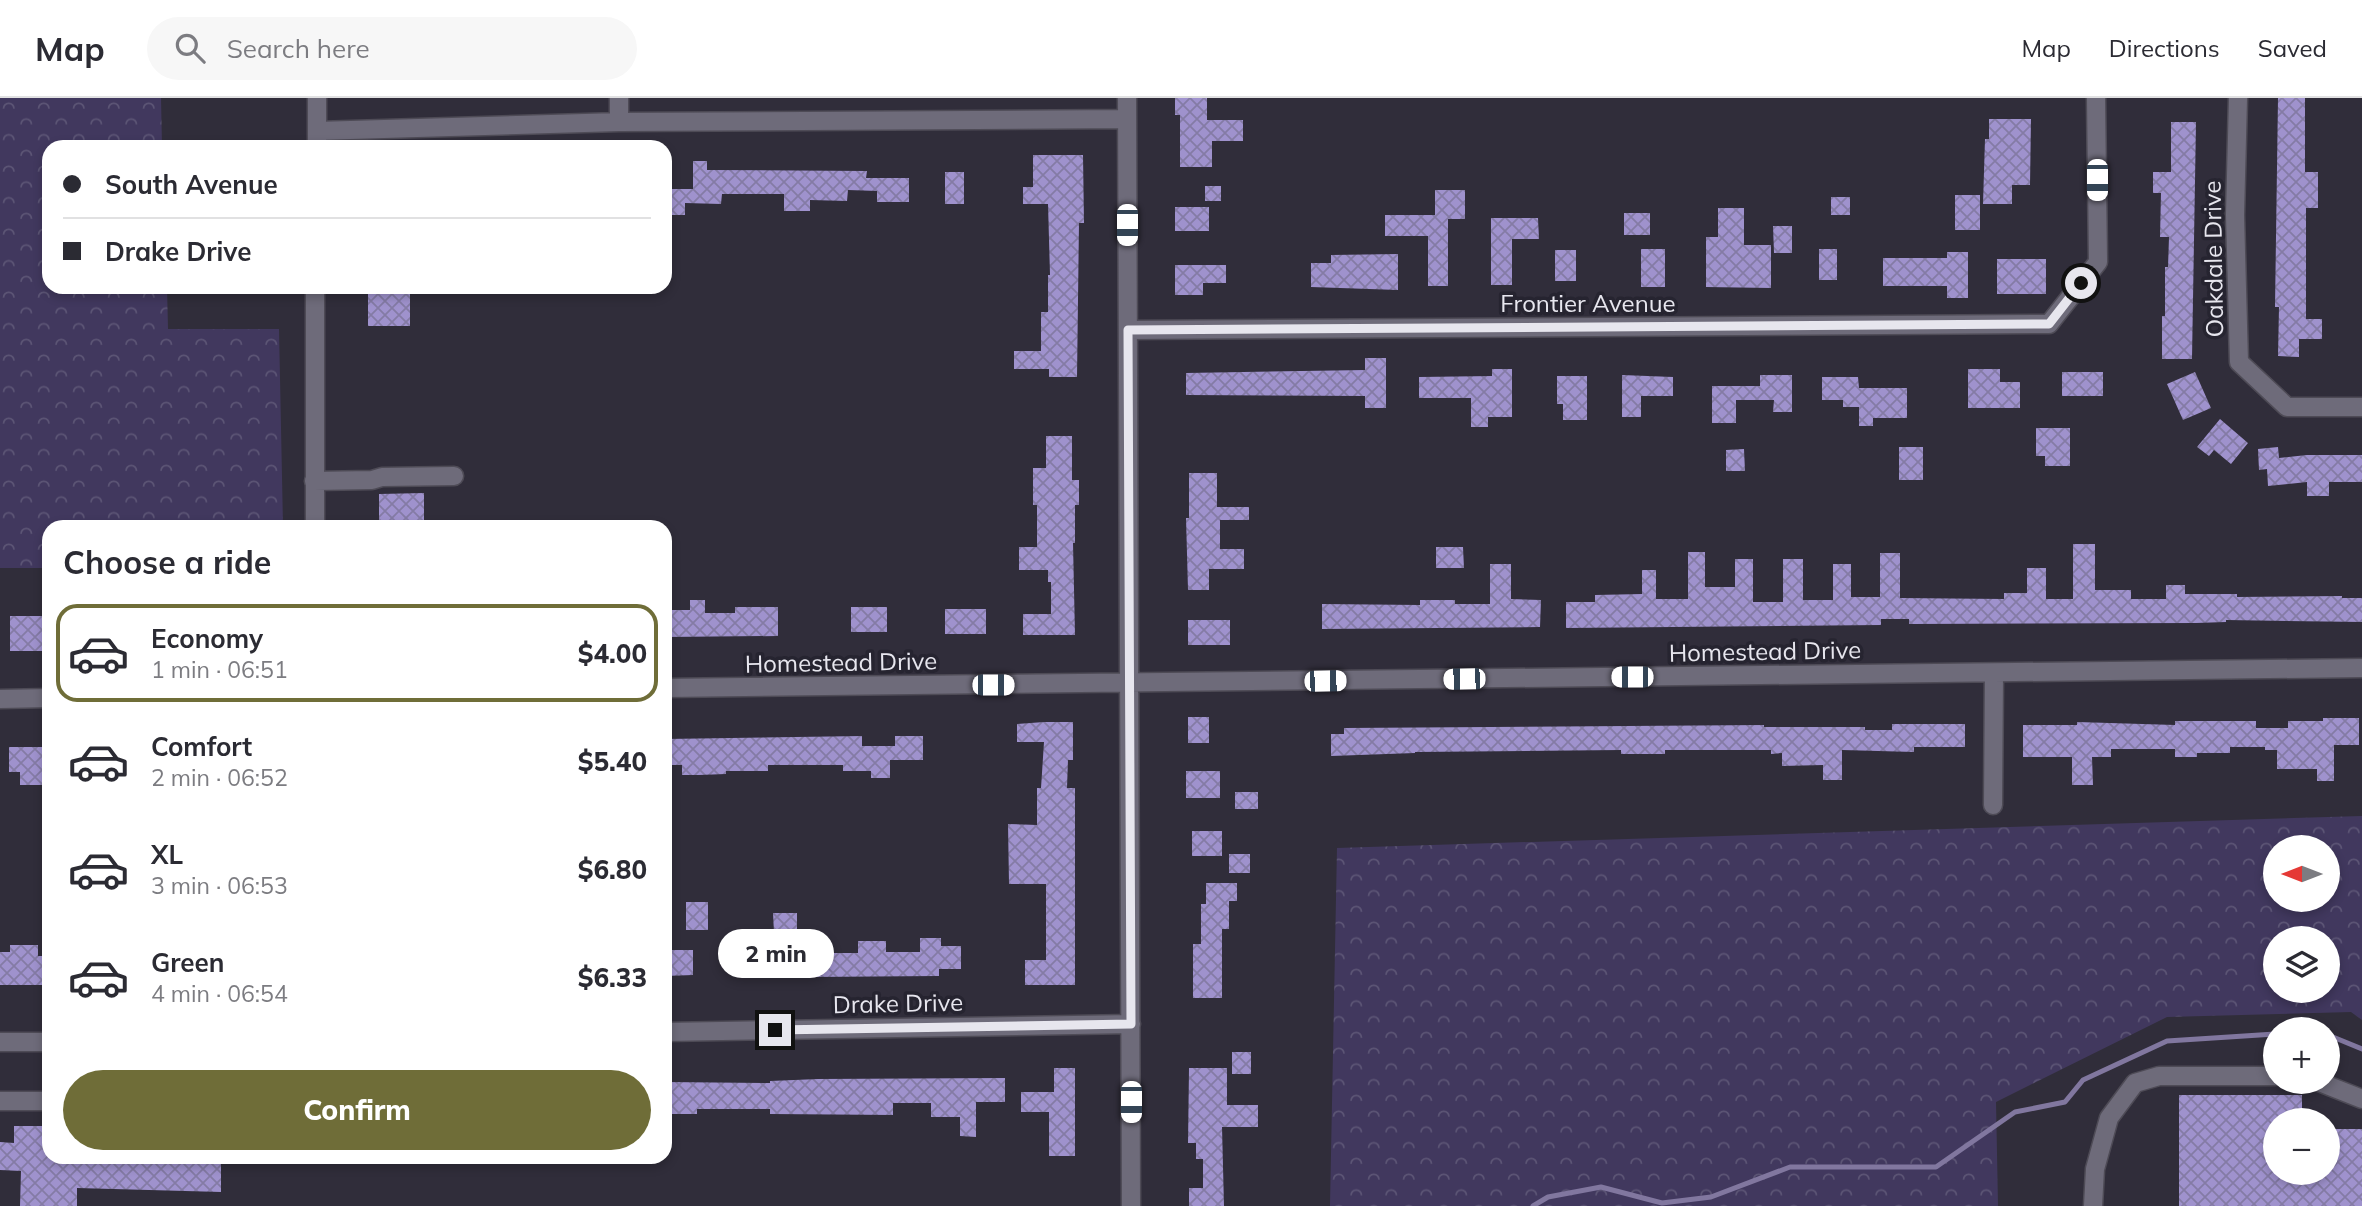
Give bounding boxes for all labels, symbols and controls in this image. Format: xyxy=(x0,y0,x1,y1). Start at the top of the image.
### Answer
search box xyxy=(147,17,637,80)
text: Map xyxy=(35,28,105,69)
icon: search xyxy=(171,29,209,67)
text: Search here xyxy=(227,32,370,65)
text: Map xyxy=(2021,33,2071,63)
text: Directions xyxy=(2109,33,2220,63)
text: Saved xyxy=(2258,33,2327,63)
car xyxy=(2087,159,2108,201)
text: South Avenue xyxy=(105,168,278,201)
street label: Oakdale Drive xyxy=(2197,180,2229,338)
car xyxy=(1117,204,1138,246)
text: Drake Drive xyxy=(105,235,251,268)
route start xyxy=(2065,267,2097,299)
street label: Frontier Avenue xyxy=(1500,288,1676,318)
text: Choose a ride xyxy=(63,542,271,582)
icon: car xyxy=(67,622,130,685)
text: Economy xyxy=(151,622,263,655)
street label: Homestead Drive xyxy=(1669,634,1861,668)
text: $4.00 xyxy=(578,637,647,670)
street label: Homestead Drive xyxy=(745,645,937,679)
text: 1 min · 06:51 xyxy=(151,655,288,684)
car xyxy=(1612,667,1654,688)
car xyxy=(1443,668,1486,690)
car xyxy=(1304,670,1347,692)
car xyxy=(973,675,1015,696)
icon: car xyxy=(67,730,130,793)
text: Comfort xyxy=(151,730,252,763)
text: $5.40 xyxy=(578,745,647,778)
text: 2 min · 06:52 xyxy=(151,763,288,792)
north arrow xyxy=(2263,835,2340,912)
map controls xyxy=(2263,835,2340,1185)
icon: car xyxy=(67,838,130,901)
text: XL xyxy=(151,838,183,871)
text: $6.80 xyxy=(578,853,647,886)
text: 3 min · 06:53 xyxy=(151,871,288,900)
button: layers xyxy=(2263,926,2340,1003)
callout: 2 min xyxy=(717,928,833,978)
text: 2 min xyxy=(745,939,807,968)
icon: car xyxy=(67,946,130,1009)
text: Green xyxy=(151,946,224,979)
text: $6.33 xyxy=(578,961,647,994)
text: 4 min · 06:54 xyxy=(151,979,288,1008)
street label: Drake Drive xyxy=(833,987,963,1019)
route end xyxy=(759,1014,791,1046)
button: + xyxy=(2263,1017,2340,1094)
button: Confirm xyxy=(63,1070,651,1150)
car xyxy=(1121,1081,1142,1123)
button: − xyxy=(2263,1108,2340,1185)

